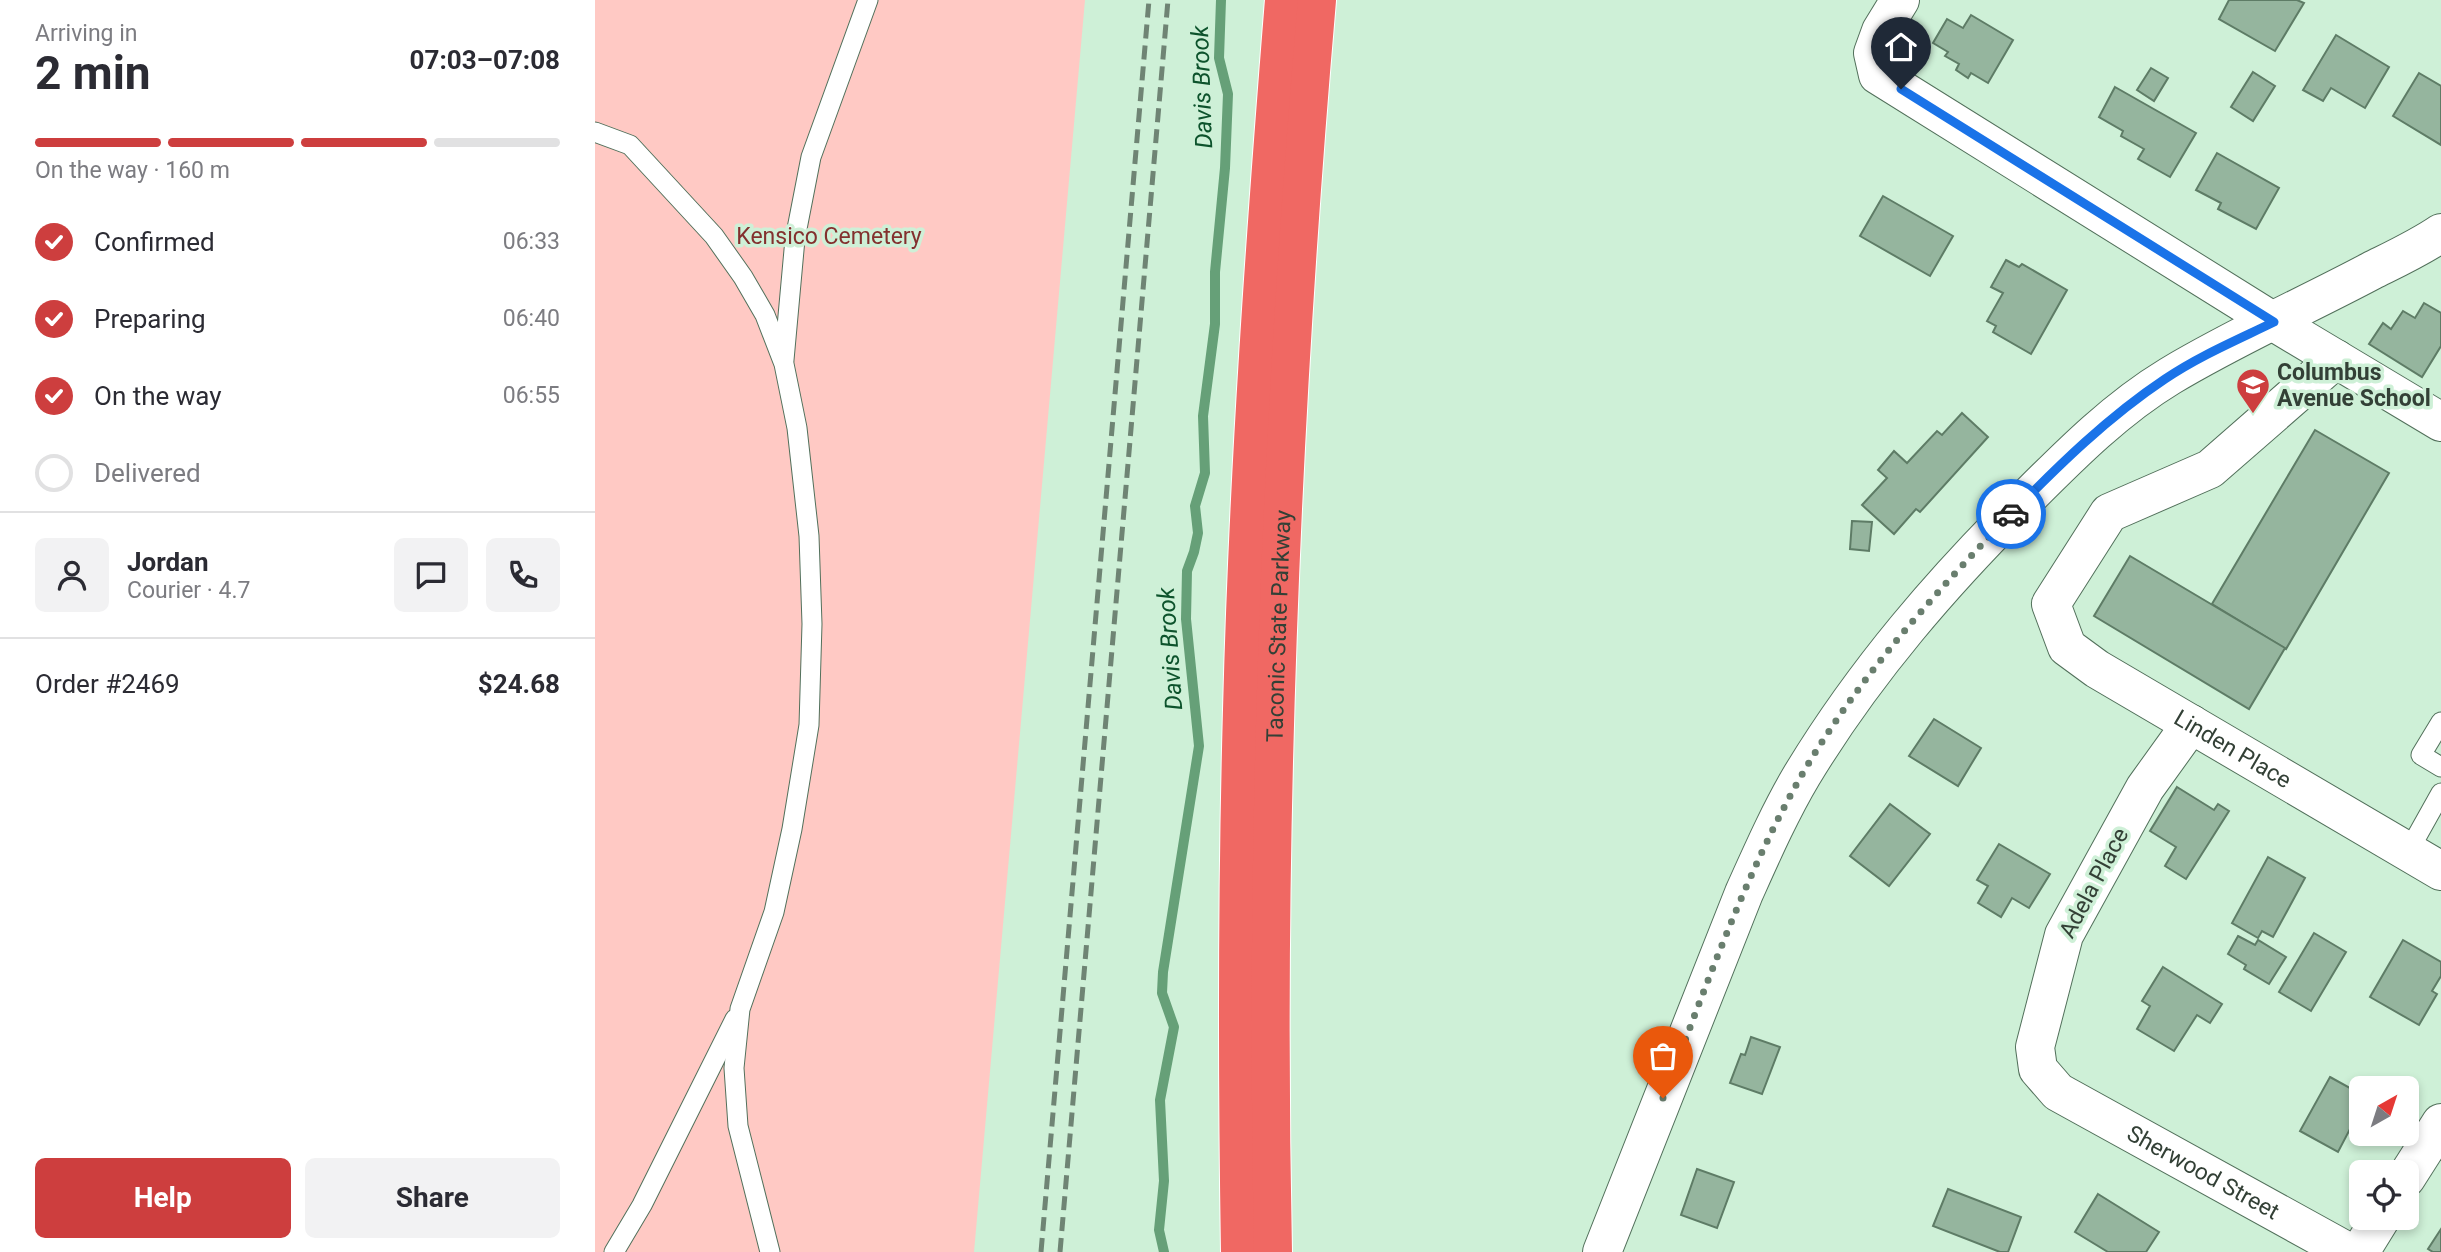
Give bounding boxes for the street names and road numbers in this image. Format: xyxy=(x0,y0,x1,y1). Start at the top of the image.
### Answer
street label: Taconic State Parkway xyxy=(1261,509,1296,743)
street label: Linden Place xyxy=(2169,704,2296,794)
street label: Adela Place xyxy=(2054,823,2134,943)
street label: Sherwood Street xyxy=(2123,1119,2284,1225)

